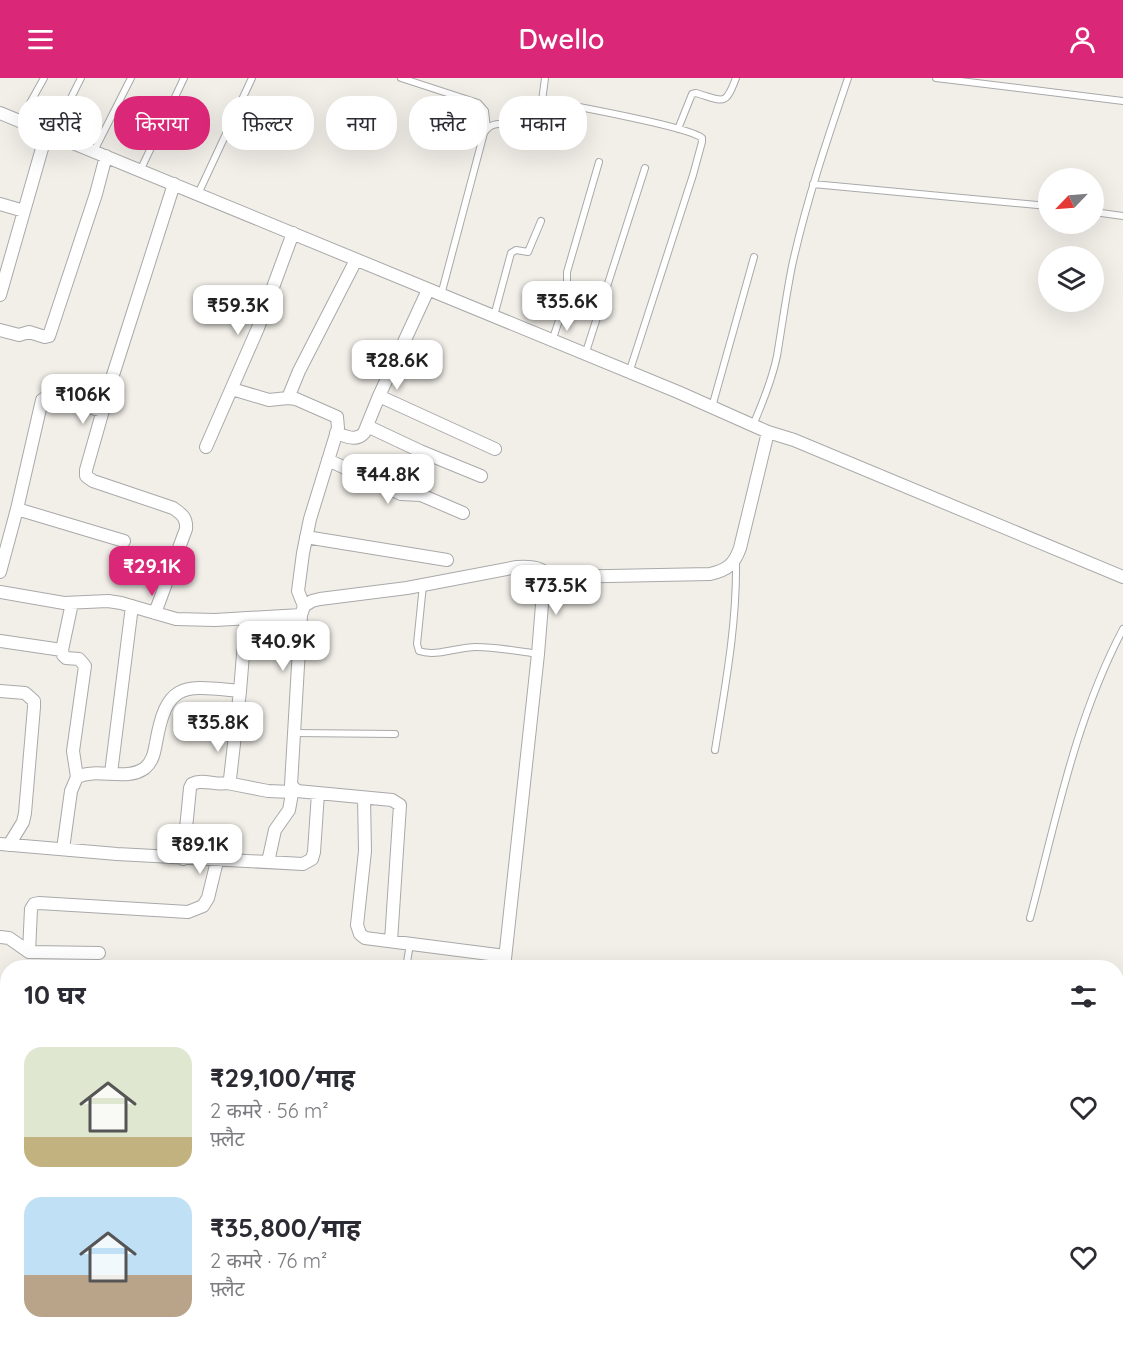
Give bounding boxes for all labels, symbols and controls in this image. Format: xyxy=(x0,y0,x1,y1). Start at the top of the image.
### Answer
text: Dwello xyxy=(519,22,604,56)
icon: menu xyxy=(24,23,57,56)
icon: person xyxy=(1066,23,1099,56)
chip: खरीदें xyxy=(18,96,102,150)
chip: किराया xyxy=(114,96,210,150)
chip: फ़िल्टर xyxy=(222,96,314,150)
chip: नया xyxy=(326,96,397,150)
chip: फ़्लैट xyxy=(409,96,487,150)
chip: मकान xyxy=(499,96,587,150)
north arrow xyxy=(1038,168,1104,234)
map controls xyxy=(1038,168,1104,312)
button: layers xyxy=(1038,246,1104,312)
pin: ₹35.6K xyxy=(518,281,616,332)
pin: ₹59.3K xyxy=(189,285,287,336)
text: ₹35.6K xyxy=(536,288,598,313)
text: ₹59.3K xyxy=(207,292,269,317)
pin: ₹28.6K xyxy=(348,340,446,391)
text: ₹28.6K xyxy=(366,347,428,372)
pin: ₹106K xyxy=(41,374,125,425)
text: ₹106K xyxy=(55,381,111,406)
pin: ₹44.8K xyxy=(339,454,437,505)
text: ₹44.8K xyxy=(356,461,420,486)
pin: ₹29.1K xyxy=(103,546,201,597)
text: ₹29.1K xyxy=(123,553,181,578)
pin: ₹73.5K xyxy=(507,565,605,616)
text: ₹73.5K xyxy=(525,572,587,597)
pin: ₹40.9K xyxy=(234,621,332,672)
text: ₹40.9K xyxy=(251,628,315,653)
pin: ₹35.8K xyxy=(169,702,267,753)
text: ₹35.8K xyxy=(187,709,249,734)
pin: ₹89.1K xyxy=(151,824,249,875)
text: ₹89.1K xyxy=(171,831,229,856)
text: 10 घर xyxy=(24,978,86,1011)
icon: filters xyxy=(1067,980,1100,1013)
text: ₹29,100/माह xyxy=(210,1061,355,1094)
icon: home xyxy=(72,1071,144,1143)
icon: heart xyxy=(1067,1091,1100,1124)
text: 2 कमरे · 56 m² xyxy=(210,1098,329,1123)
text: फ़्लैट xyxy=(210,1126,245,1151)
text: ₹35,800/माह xyxy=(210,1211,361,1244)
icon: home xyxy=(72,1221,144,1293)
icon: heart xyxy=(1067,1241,1100,1274)
text: 2 कमरे · 76 m² xyxy=(210,1248,327,1273)
text: फ़्लैट xyxy=(210,1276,245,1301)

